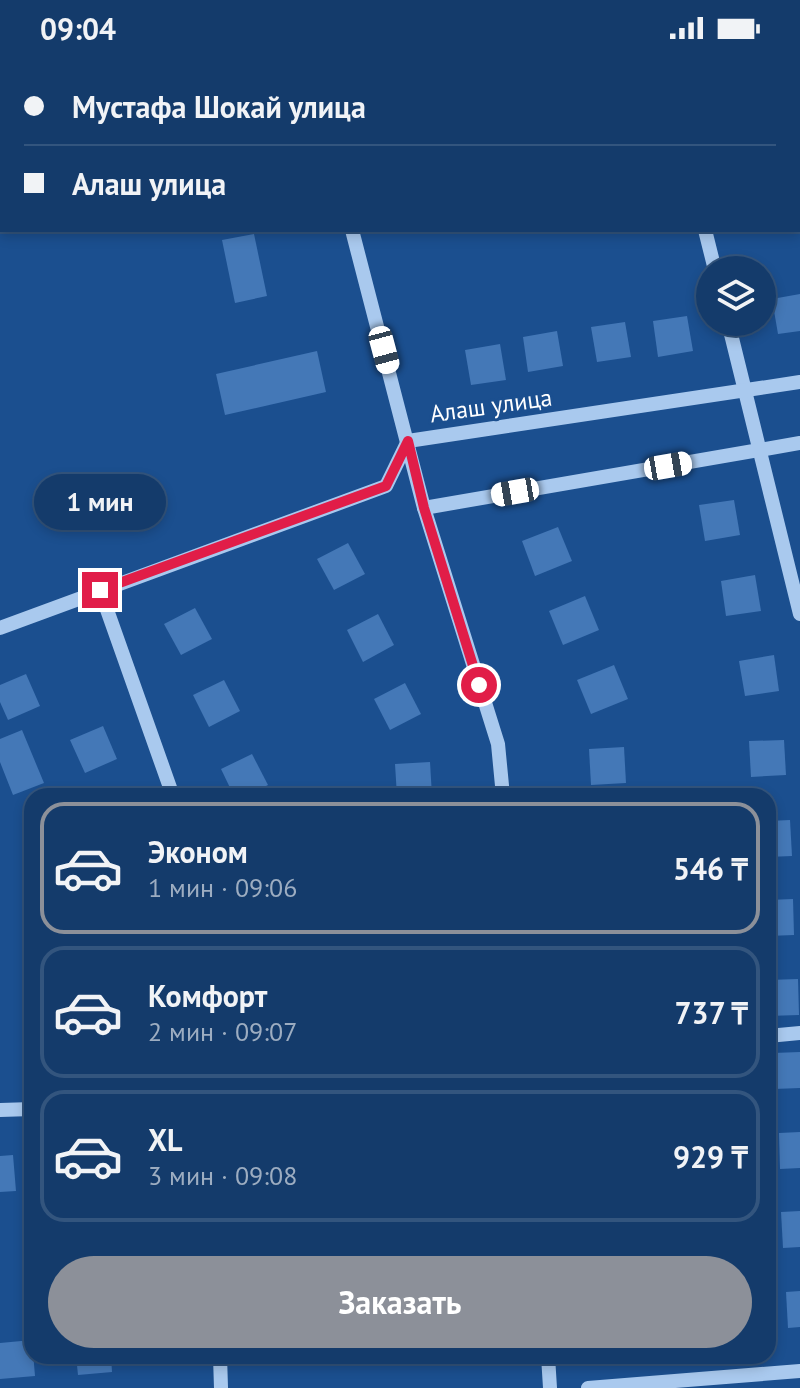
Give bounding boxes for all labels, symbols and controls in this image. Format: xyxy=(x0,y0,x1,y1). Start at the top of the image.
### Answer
text: 09:04 xyxy=(40,9,116,48)
text: Мустафа Шокай улица xyxy=(72,87,366,126)
text: Алаш улица xyxy=(72,164,226,203)
map controls xyxy=(696,256,776,336)
button: layers xyxy=(696,256,776,336)
car xyxy=(366,324,402,376)
street label: Алаш улица xyxy=(428,382,554,429)
car xyxy=(642,450,694,482)
callout: 1 мин xyxy=(34,474,166,530)
car xyxy=(489,476,541,508)
text: 1 мин xyxy=(67,485,133,518)
route end xyxy=(82,572,118,608)
route start xyxy=(461,667,497,703)
icon: car xyxy=(52,832,124,904)
text: Эконом xyxy=(148,832,248,871)
text: 546 ₸ xyxy=(673,849,748,888)
text: 1 мин · 09:06 xyxy=(148,871,297,904)
icon: car xyxy=(52,976,124,1048)
text: Комфорт xyxy=(148,976,267,1015)
text: 737 ₸ xyxy=(675,993,748,1032)
text: 2 мин · 09:07 xyxy=(148,1015,297,1048)
icon: car xyxy=(52,1120,124,1192)
text: XL xyxy=(148,1120,182,1159)
text: 929 ₸ xyxy=(673,1137,748,1176)
text: 3 мин · 09:08 xyxy=(148,1159,297,1192)
button: Заказать xyxy=(48,1256,752,1348)

